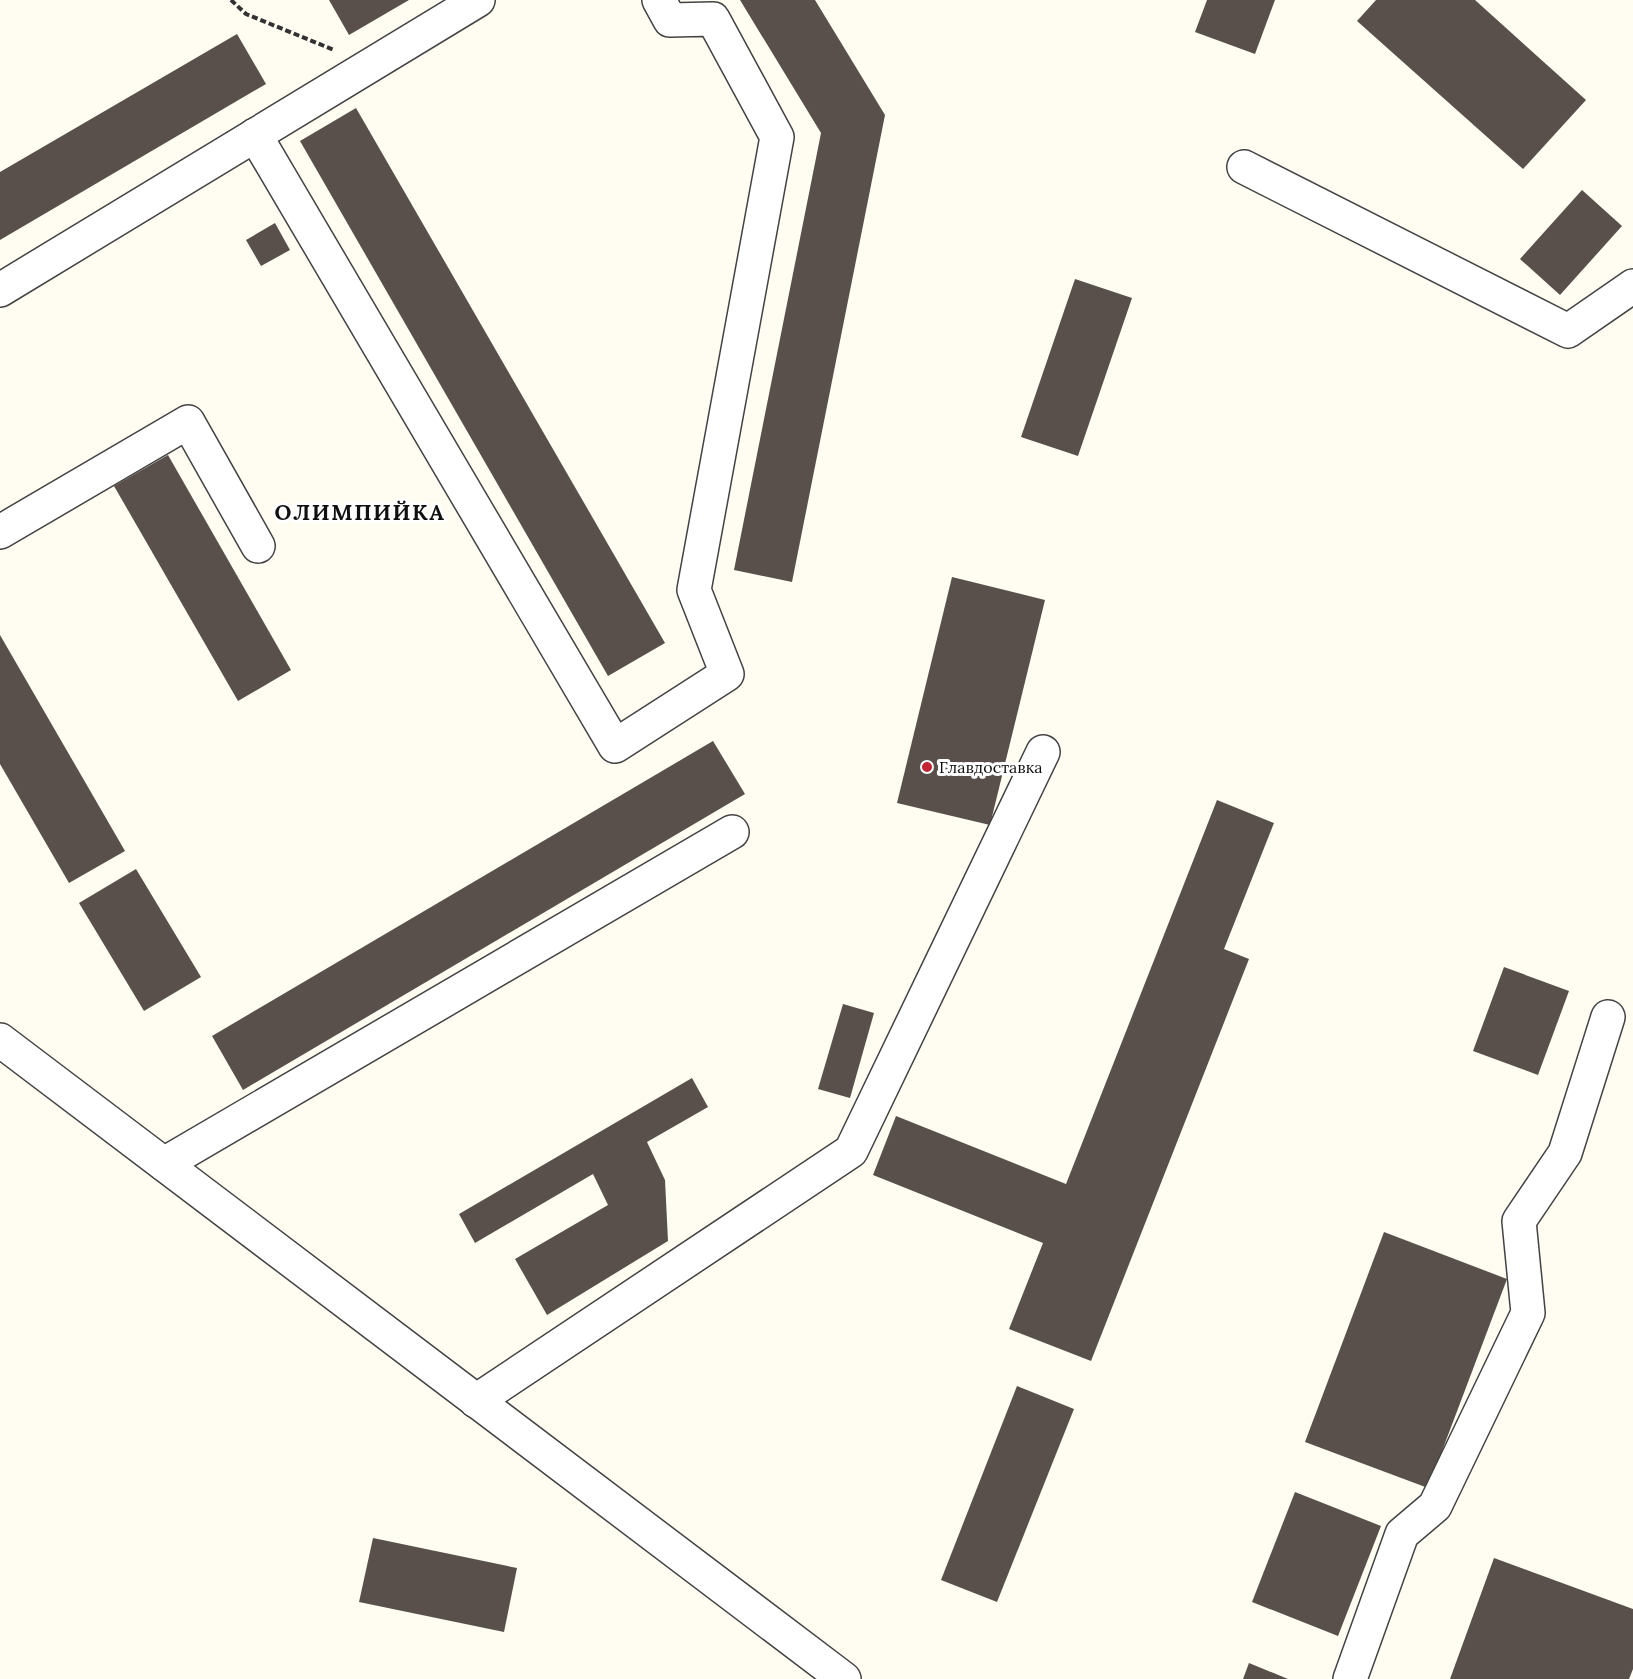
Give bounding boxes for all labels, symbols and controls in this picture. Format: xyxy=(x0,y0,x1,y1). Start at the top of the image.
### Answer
district label: ОЛИМПИЙКА xyxy=(275,498,445,526)
place label: Главдоставка xyxy=(939,757,1043,777)
marker: Главдоставка xyxy=(920,760,934,774)

